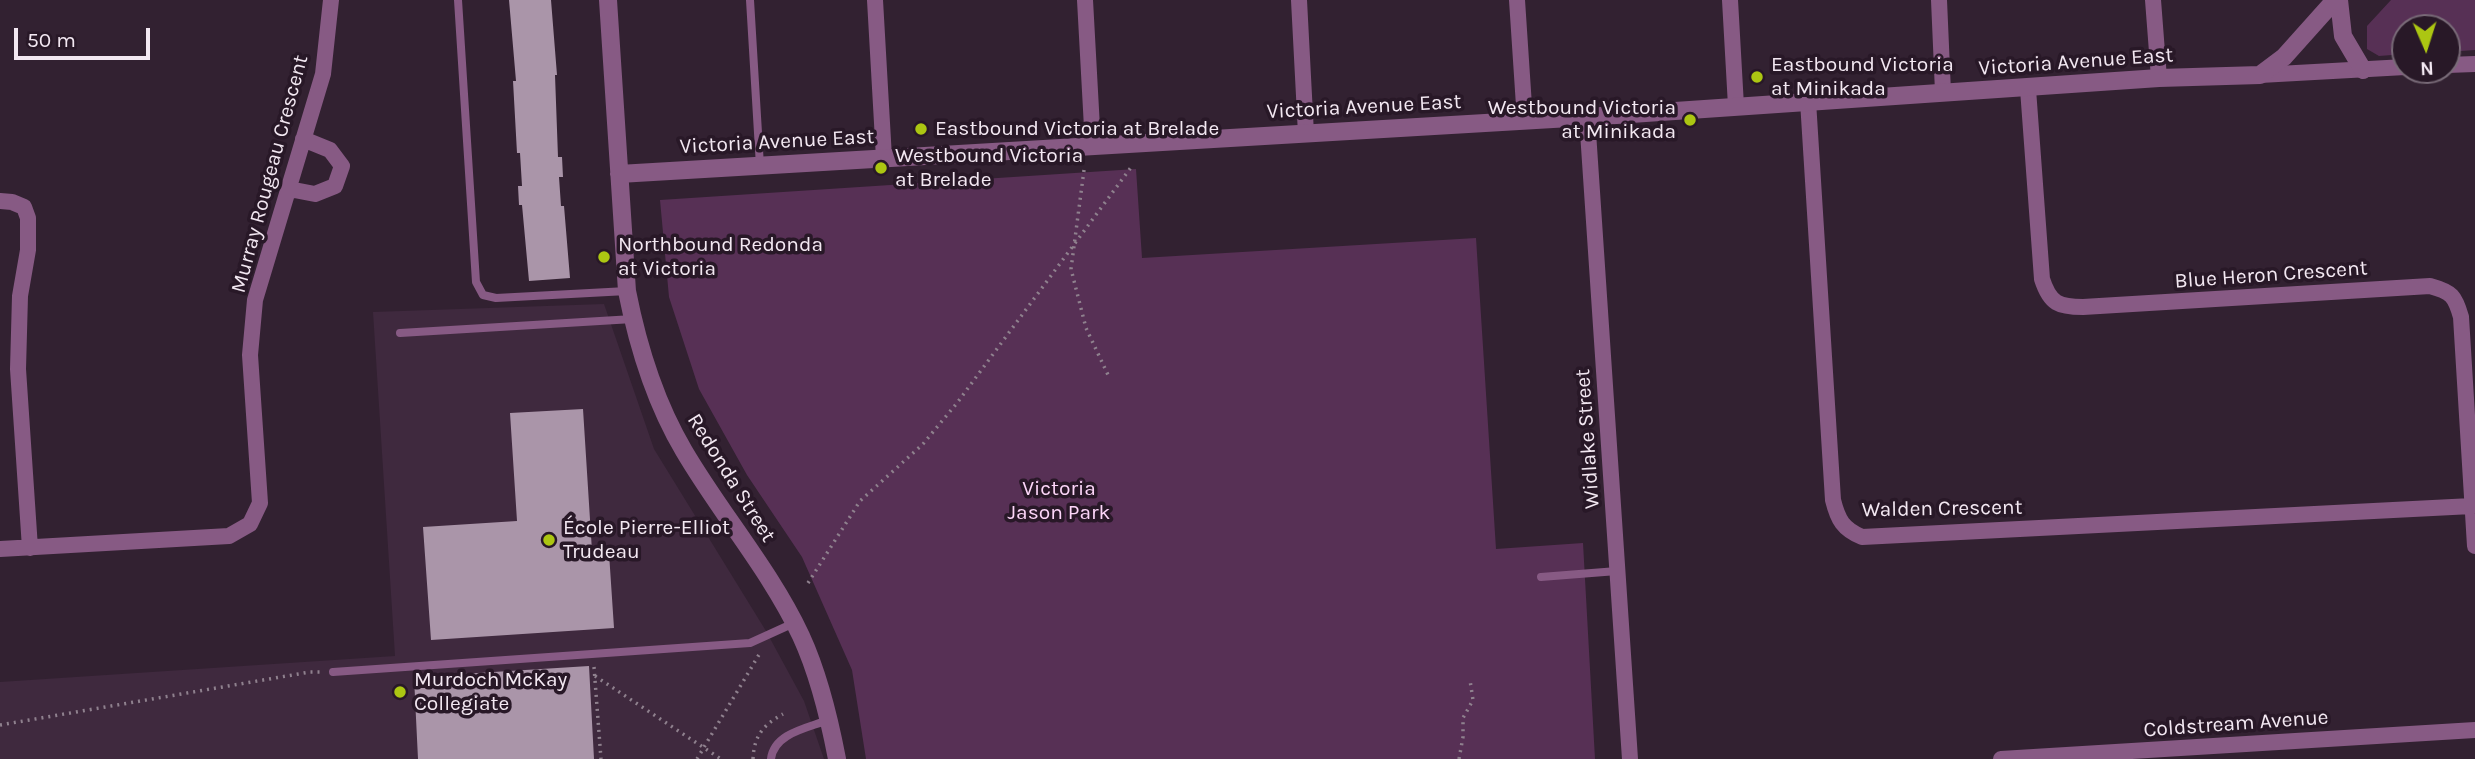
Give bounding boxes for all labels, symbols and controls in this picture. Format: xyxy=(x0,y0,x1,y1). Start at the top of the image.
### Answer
scale bar xyxy=(18,14,154,58)
north arrow xyxy=(2391,14,2461,84)
text: 50 m xyxy=(27,28,76,52)
street label: Victoria Avenue East xyxy=(1978,43,2174,81)
street label: Murray Rougeau Crescent xyxy=(226,52,314,296)
place label: Eastbound Victoria at Minikada xyxy=(1771,52,1954,102)
text: N xyxy=(2420,57,2434,79)
marker: Eastbound Victoria at Minikada xyxy=(1749,69,1765,85)
street label: Victoria Avenue East xyxy=(1266,89,1462,125)
place label: Westbound Victoria at Minikada xyxy=(1488,95,1676,145)
marker: Westbound Victoria at Minikada xyxy=(1682,112,1698,128)
place label: Eastbound Victoria at Brelade xyxy=(935,116,1219,142)
marker: Eastbound Victoria at Brelade xyxy=(913,121,929,137)
street label: Victoria Avenue East xyxy=(679,124,875,160)
place label: Westbound Victoria at Brelade xyxy=(895,143,1083,193)
marker: Westbound Victoria at Brelade xyxy=(873,160,889,176)
place label: Northbound Redonda at Victoria xyxy=(618,232,823,282)
marker: Northbound Redonda at Victoria xyxy=(596,249,612,265)
street label: Blue Heron Crescent xyxy=(2174,256,2368,294)
street label: Widlake Street xyxy=(1571,368,1605,510)
street label: Redonda Street xyxy=(681,409,781,547)
park label: Victoria Jason Park xyxy=(1008,476,1110,526)
street label: Walden Crescent xyxy=(1861,495,2023,523)
place label: École Pierre-Elliot Trudeau xyxy=(563,515,730,565)
marker: École Pierre-Elliot Trudeau xyxy=(541,532,557,548)
place label: Murdoch McKay Collegiate xyxy=(414,667,567,717)
marker: Murdoch McKay Collegiate xyxy=(392,684,408,700)
street label: Coldstream Avenue xyxy=(2143,705,2329,743)

